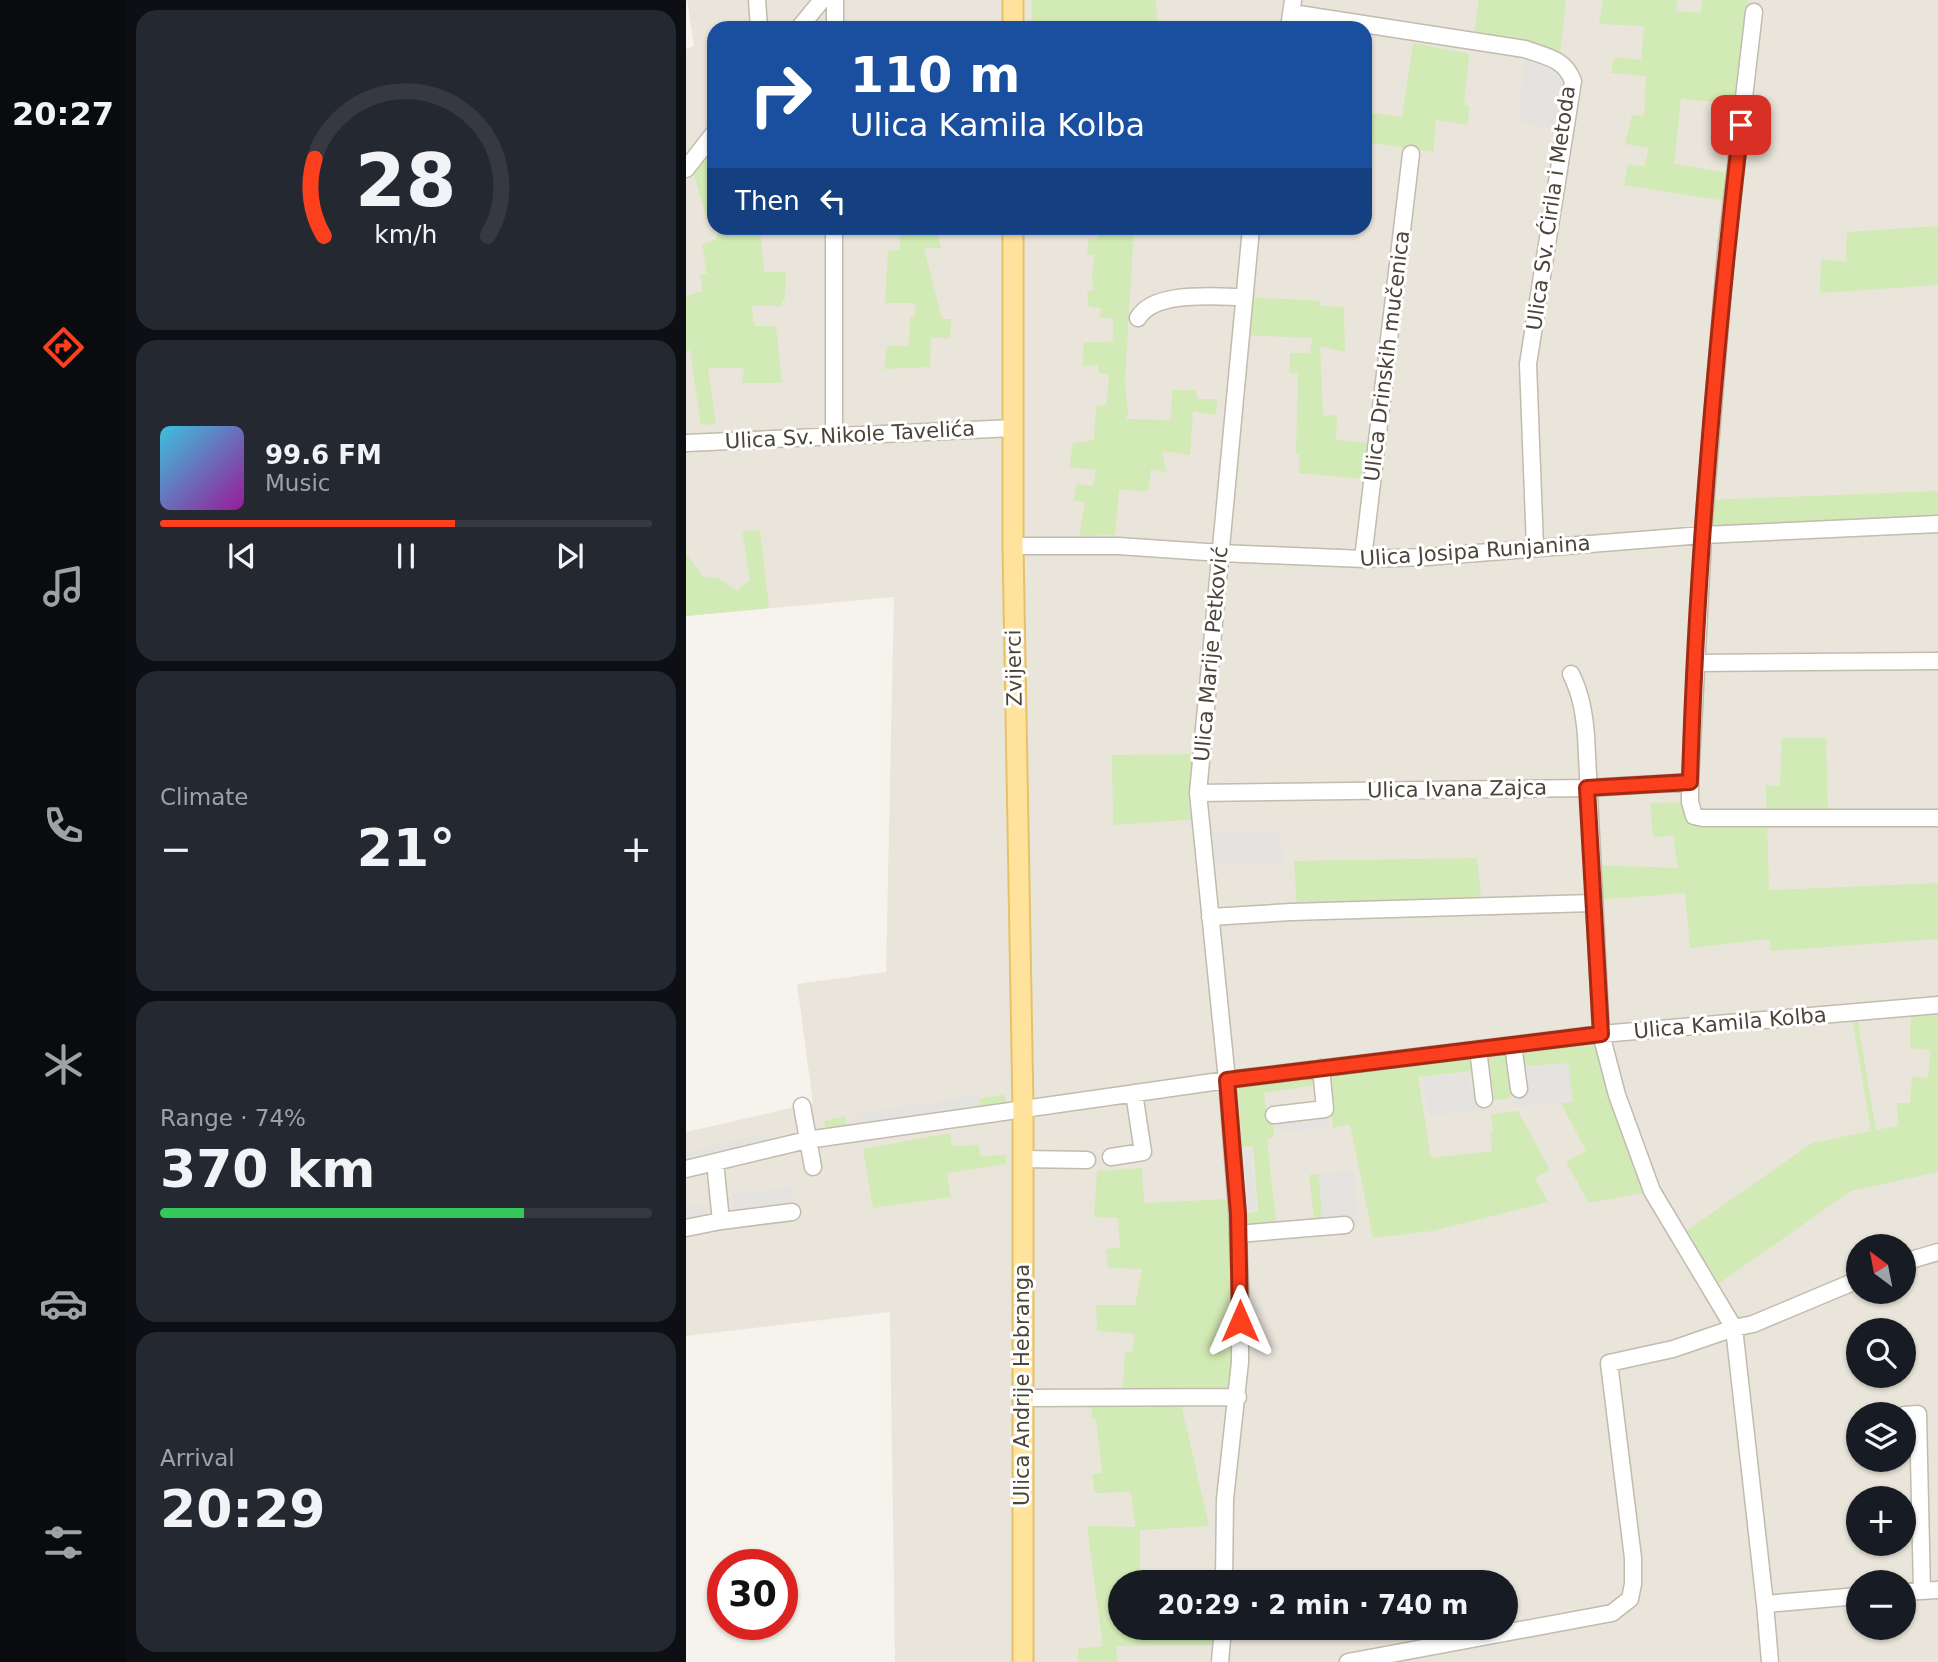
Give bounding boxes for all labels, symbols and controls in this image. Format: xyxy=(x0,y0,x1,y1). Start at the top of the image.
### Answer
text: 110 m xyxy=(850,47,1020,104)
icon: right xyxy=(735,49,826,140)
street label: Ulica Sv. Ćirila i Metoda xyxy=(1521,84,1580,332)
text: 20:27 xyxy=(12,95,114,133)
pin xyxy=(1711,95,1771,155)
text: Ulica Kamila Kolba xyxy=(850,106,1145,144)
icon: arrive xyxy=(1722,106,1760,144)
text: 28 xyxy=(355,139,457,224)
icon: left xyxy=(814,182,852,220)
text: Then xyxy=(735,186,800,216)
text: km/h xyxy=(374,220,438,249)
street label: Ulica Drinskih mučenica xyxy=(1360,229,1414,483)
icon: directions xyxy=(39,323,88,372)
street label: Ulica Sv. Nikole Tavelića xyxy=(724,416,976,454)
text: 99.6 FM xyxy=(265,440,382,470)
text: Music xyxy=(265,470,330,496)
street label: Ulica Josipa Runjanina xyxy=(1359,531,1591,571)
icon: previous xyxy=(223,537,261,575)
icon: pause xyxy=(387,537,425,575)
icon: next xyxy=(551,537,589,575)
street label: Ulica Marije Petković xyxy=(1190,545,1232,763)
icon: music xyxy=(39,562,88,611)
street label: Zvijerci xyxy=(1001,629,1027,707)
street label: Ulica Ivana Zajca xyxy=(1367,775,1547,803)
text: Climate xyxy=(160,784,249,810)
icon: phone xyxy=(39,801,88,850)
text: 21° xyxy=(357,818,455,878)
text: − xyxy=(160,827,192,871)
text: + xyxy=(620,827,652,871)
street label: Ulica Kamila Kolba xyxy=(1632,1003,1828,1043)
icon: climate xyxy=(39,1040,88,1089)
text: Range · 74% xyxy=(160,1105,306,1131)
text: 370 km xyxy=(160,1139,375,1199)
north arrow xyxy=(1846,1234,1916,1304)
map controls xyxy=(1846,1234,1916,1640)
street label: Ulica Andrije Hebranga xyxy=(1010,1264,1034,1506)
icon: car xyxy=(39,1279,88,1328)
position arrow xyxy=(1203,1284,1277,1358)
button: search xyxy=(1846,1318,1916,1388)
button: layers xyxy=(1846,1402,1916,1472)
text: Arrival xyxy=(160,1445,235,1471)
text: 20:29 xyxy=(160,1479,326,1539)
button: + xyxy=(1846,1486,1916,1556)
icon: filters xyxy=(39,1518,88,1567)
speed limit sign: 30 xyxy=(707,1549,798,1640)
button: − xyxy=(1846,1570,1916,1640)
text: 20:29 · 2 min · 740 m xyxy=(1158,1590,1468,1620)

